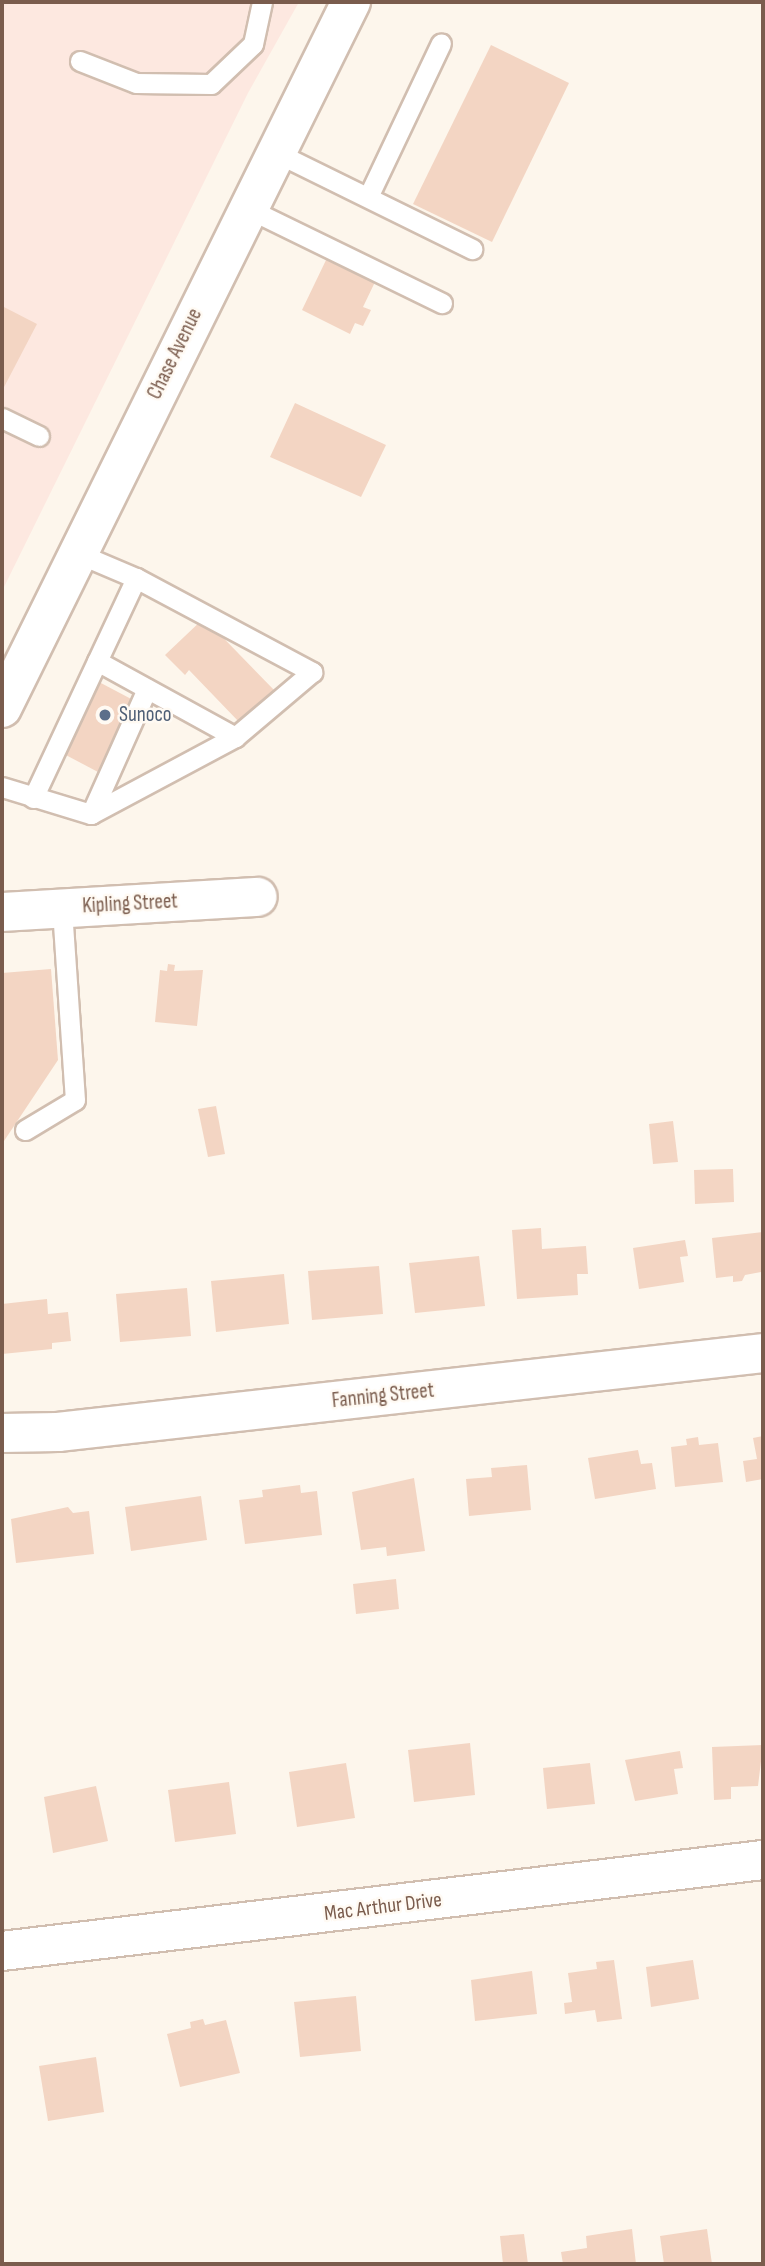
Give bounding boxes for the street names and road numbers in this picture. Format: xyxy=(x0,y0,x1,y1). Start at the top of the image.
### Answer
street label: Chase Avenue xyxy=(142,304,208,404)
street label: Kipling Street xyxy=(82,889,178,919)
street label: Fanning Street xyxy=(331,1378,435,1414)
street label: Mac Arthur Drive xyxy=(323,1887,443,1927)

